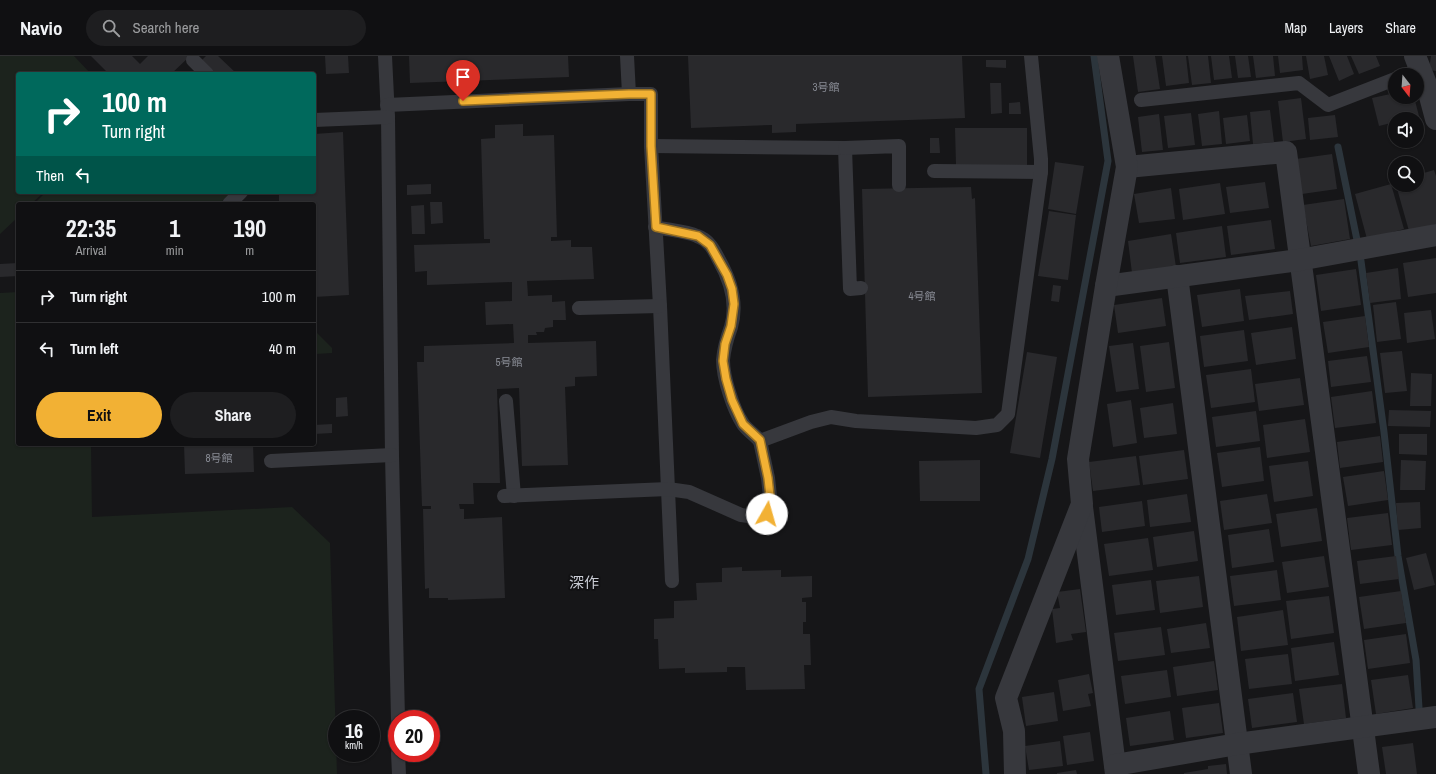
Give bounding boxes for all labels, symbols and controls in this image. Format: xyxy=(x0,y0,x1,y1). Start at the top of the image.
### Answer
search box xyxy=(86,10,366,46)
text: Navio xyxy=(20,15,62,41)
icon: search xyxy=(100,17,122,39)
text: Search here xyxy=(132,17,199,38)
text: Map xyxy=(1285,19,1307,37)
text: Layers xyxy=(1329,19,1363,37)
text: Share xyxy=(1385,19,1416,37)
pin xyxy=(446,60,480,101)
icon: arrive xyxy=(452,66,474,88)
north arrow xyxy=(1388,68,1424,104)
map controls xyxy=(1388,68,1424,192)
house number: 3号館 xyxy=(812,80,840,94)
text: 100 m xyxy=(102,83,167,121)
icon: right xyxy=(36,88,88,140)
button: sound xyxy=(1388,112,1424,148)
text: Turn right xyxy=(102,119,165,144)
button: search xyxy=(1388,156,1424,192)
icon: left xyxy=(72,164,94,186)
text: Then xyxy=(36,165,64,186)
text: 22:35 xyxy=(66,212,116,244)
text: 1 xyxy=(169,212,180,244)
text: 190 xyxy=(233,212,266,244)
text: Arrival xyxy=(76,242,106,259)
text: min xyxy=(166,242,184,259)
text: m xyxy=(245,242,254,259)
icon: right xyxy=(36,286,58,308)
text: Turn right xyxy=(70,286,127,307)
text: 100 m xyxy=(262,286,296,307)
house number: 4号館 xyxy=(908,289,936,303)
icon: left xyxy=(36,338,58,360)
text: Turn left xyxy=(70,338,118,359)
text: 40 m xyxy=(269,338,296,359)
house number: 5号館 xyxy=(495,355,523,369)
button: Exit xyxy=(36,392,162,438)
button: Share xyxy=(170,392,296,438)
house number: 8号館 xyxy=(205,451,233,465)
position arrow xyxy=(746,493,788,535)
district label: 深作 xyxy=(569,572,599,593)
speed limit sign: 20 xyxy=(388,710,440,762)
text: 16 xyxy=(345,717,363,744)
text: km/h xyxy=(345,739,363,752)

